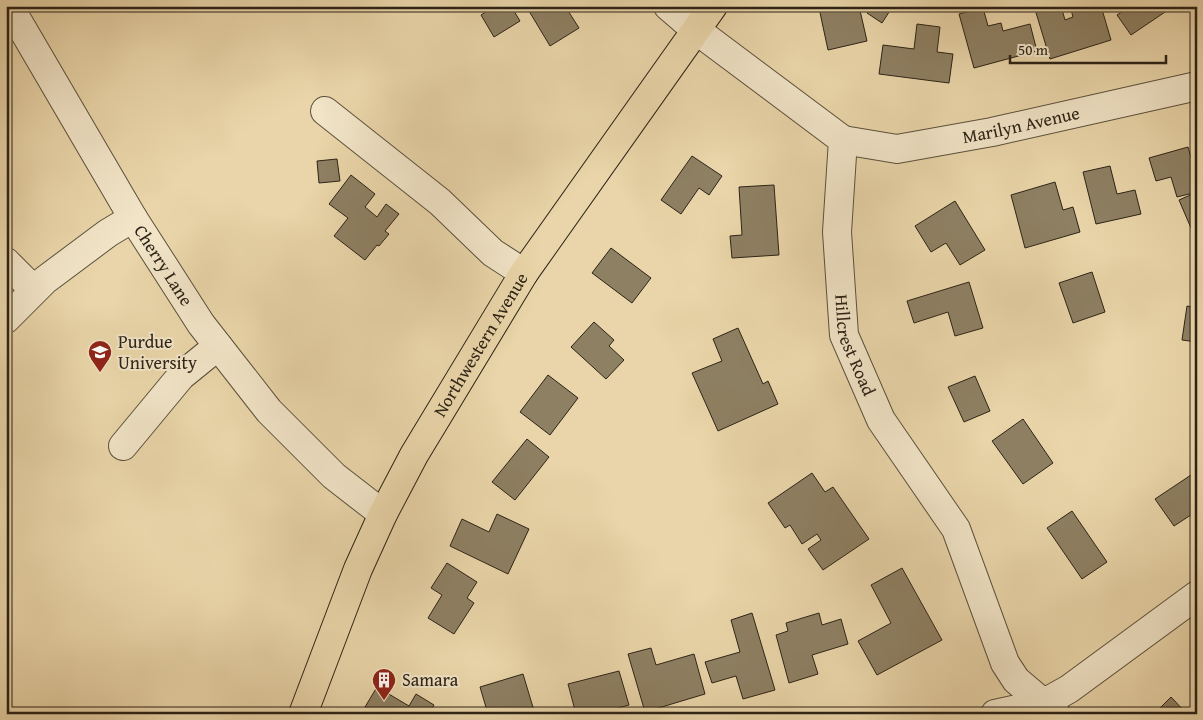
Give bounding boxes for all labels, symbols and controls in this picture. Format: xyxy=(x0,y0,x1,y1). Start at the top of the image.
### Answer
scale bar xyxy=(1010,32,1167,64)
text: 50 m xyxy=(1018,39,1049,60)
street label: Marilyn Avenue xyxy=(960,99,1082,150)
street label: Cherry Lane xyxy=(128,219,200,311)
street label: Northwestern Avenue xyxy=(426,267,534,422)
street label: Hillcrest Road xyxy=(828,293,883,400)
place label: Purdue University xyxy=(118,328,197,376)
school or university icon: Purdue University xyxy=(87,339,113,373)
place label: Samara xyxy=(402,666,459,693)
building icon: Samara xyxy=(371,667,397,701)

